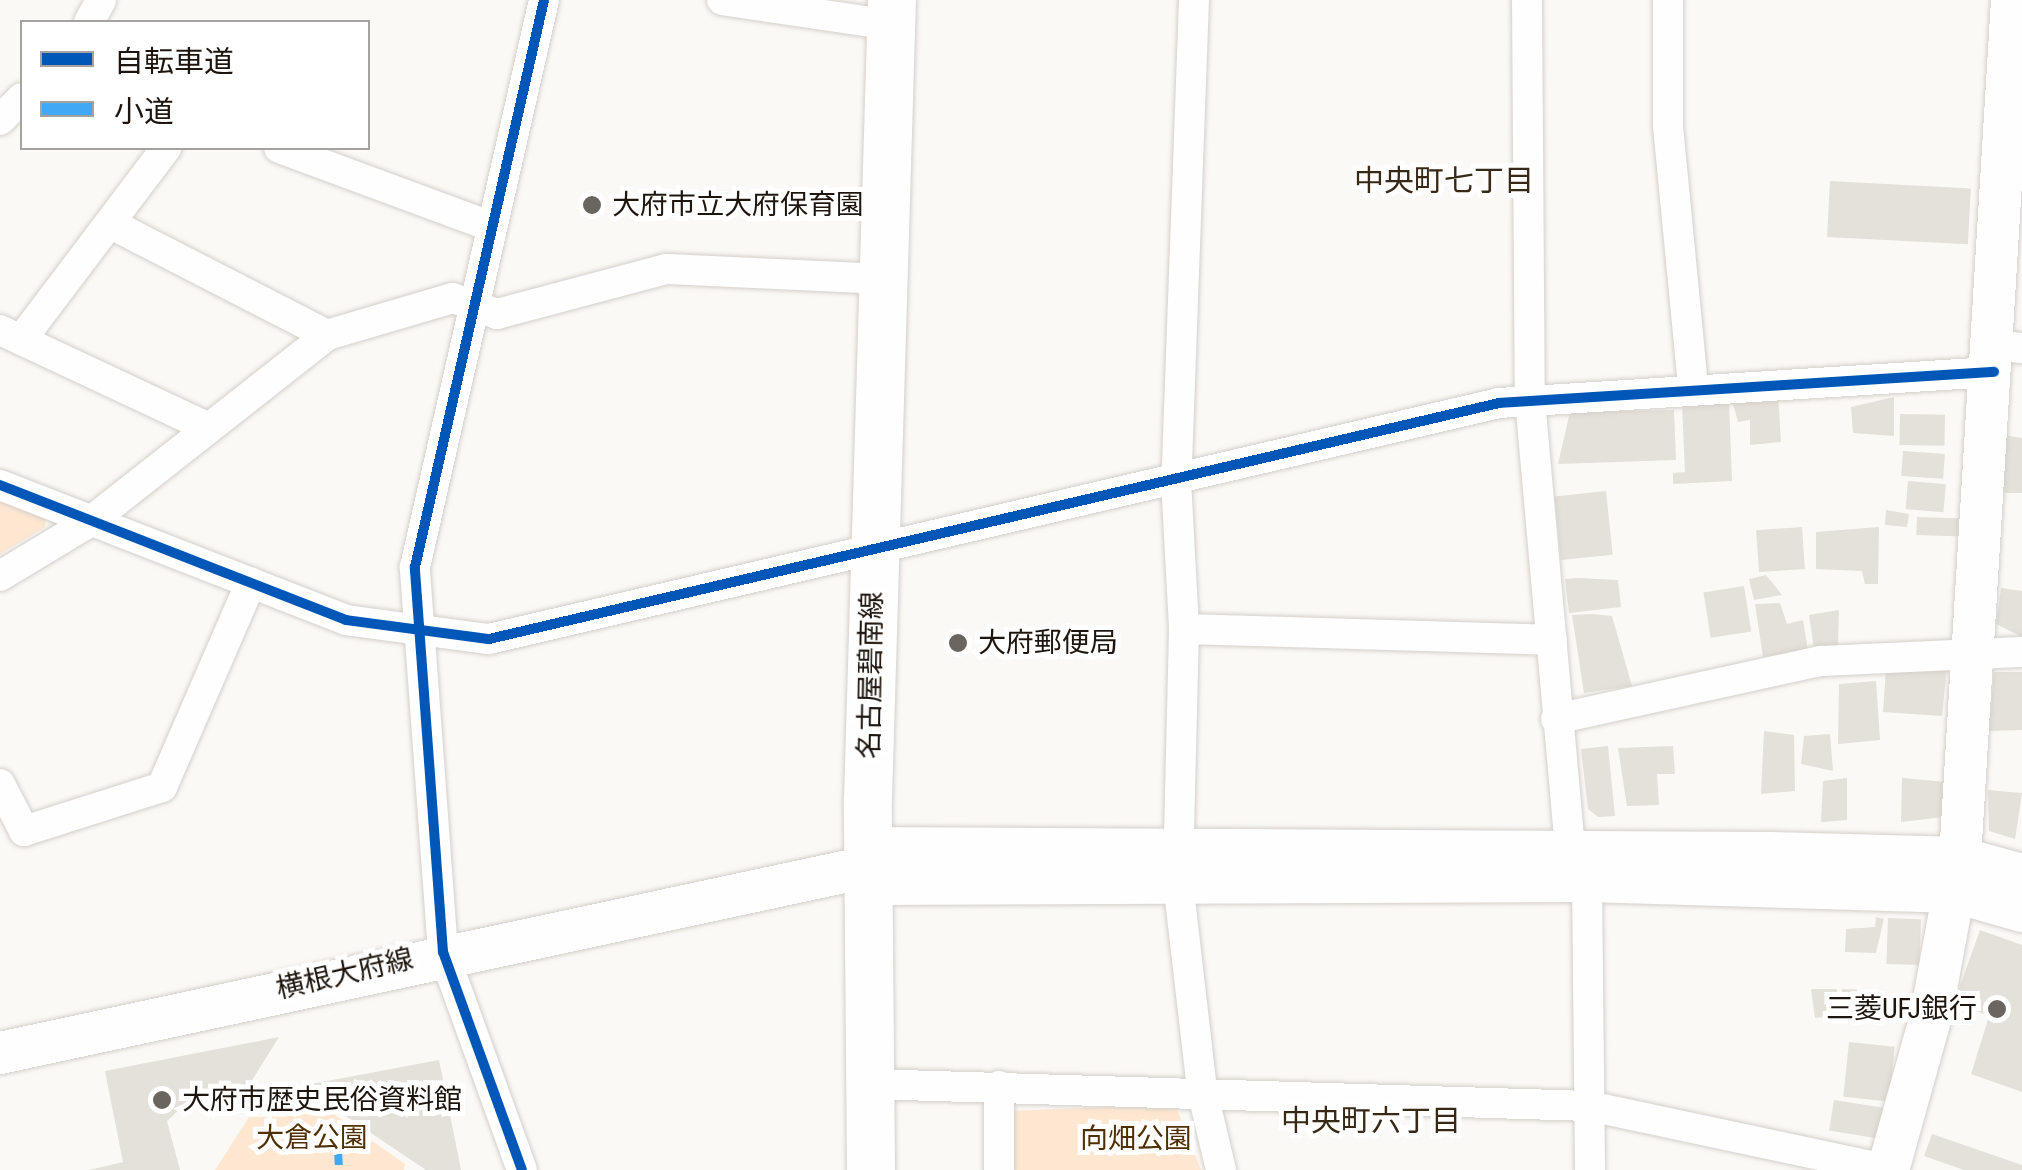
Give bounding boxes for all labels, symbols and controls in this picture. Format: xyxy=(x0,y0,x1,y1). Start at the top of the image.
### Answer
legend xyxy=(20,20,370,150)
text: 自転車道 xyxy=(114,44,234,79)
text: 小道 xyxy=(114,94,174,129)
district label: 中央町七丁目 xyxy=(1354,163,1534,199)
place label: 大府市立大府保育園 xyxy=(612,188,864,222)
marker: 大府市立大府保育園 xyxy=(581,194,603,216)
street label: 名古屋碧南線 xyxy=(853,591,889,759)
place label: 大府郵便局 xyxy=(978,626,1118,660)
marker: 大府郵便局 xyxy=(947,632,969,654)
street label: 横根大府線 xyxy=(273,942,417,1006)
place label: 三菱UFJ銀行 xyxy=(1826,992,1977,1026)
marker: 三菱UFJ銀行 xyxy=(1986,998,2008,1020)
place label: 大府市歴史民俗資料館 xyxy=(182,1083,462,1117)
marker: 大府市歴史民俗資料館 xyxy=(151,1089,173,1111)
district label: 中央町六丁目 xyxy=(1281,1103,1461,1139)
park label: 大倉公園 xyxy=(256,1121,368,1155)
park label: 向畑公園 xyxy=(1080,1122,1192,1156)

